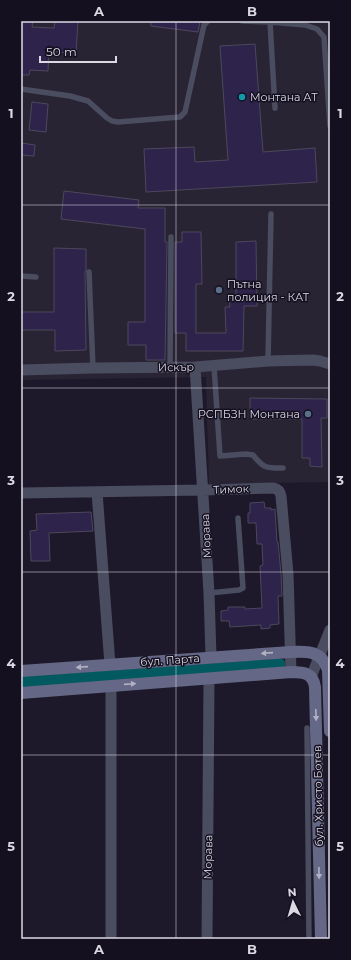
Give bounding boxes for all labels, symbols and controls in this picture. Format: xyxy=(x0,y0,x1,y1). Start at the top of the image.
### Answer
text: A xyxy=(93,3,105,19)
text: B xyxy=(247,3,257,19)
scale bar xyxy=(40,38,116,64)
text: 50 m xyxy=(46,44,77,59)
place label: Монтана АТ xyxy=(250,90,318,104)
marker: Монтана АТ xyxy=(237,92,247,102)
text: 1 xyxy=(8,105,14,121)
text: 1 xyxy=(337,105,343,121)
place label: Пътна полиция - КАТ xyxy=(227,277,310,304)
marker: Пътна полиция - КАТ xyxy=(214,285,224,295)
text: 2 xyxy=(7,288,15,304)
text: 2 xyxy=(336,288,344,304)
street label: Искър xyxy=(158,360,194,374)
place label: РСПБЗН Монтана xyxy=(198,407,300,421)
marker: РСПБЗН Монтана xyxy=(303,409,313,419)
text: 3 xyxy=(6,472,15,488)
text: 3 xyxy=(335,472,344,488)
street label: Тимок xyxy=(213,481,250,497)
street label: Морава xyxy=(198,513,214,559)
one-way arrow xyxy=(261,650,273,657)
street label: бул. Парта xyxy=(140,651,200,669)
text: 4 xyxy=(7,655,16,671)
text: 4 xyxy=(336,655,345,671)
one-way arrow xyxy=(76,663,88,670)
one-way arrow xyxy=(124,681,136,688)
one-way arrow xyxy=(313,709,319,722)
street label: бул. Христо Ботев xyxy=(310,745,326,847)
street label: Морава xyxy=(201,835,215,879)
text: 5 xyxy=(7,838,15,854)
text: 5 xyxy=(336,838,344,854)
one-way arrow xyxy=(316,867,323,879)
north arrow xyxy=(273,882,313,922)
text: N xyxy=(287,885,297,899)
text: A xyxy=(93,941,105,957)
text: B xyxy=(247,941,257,957)

